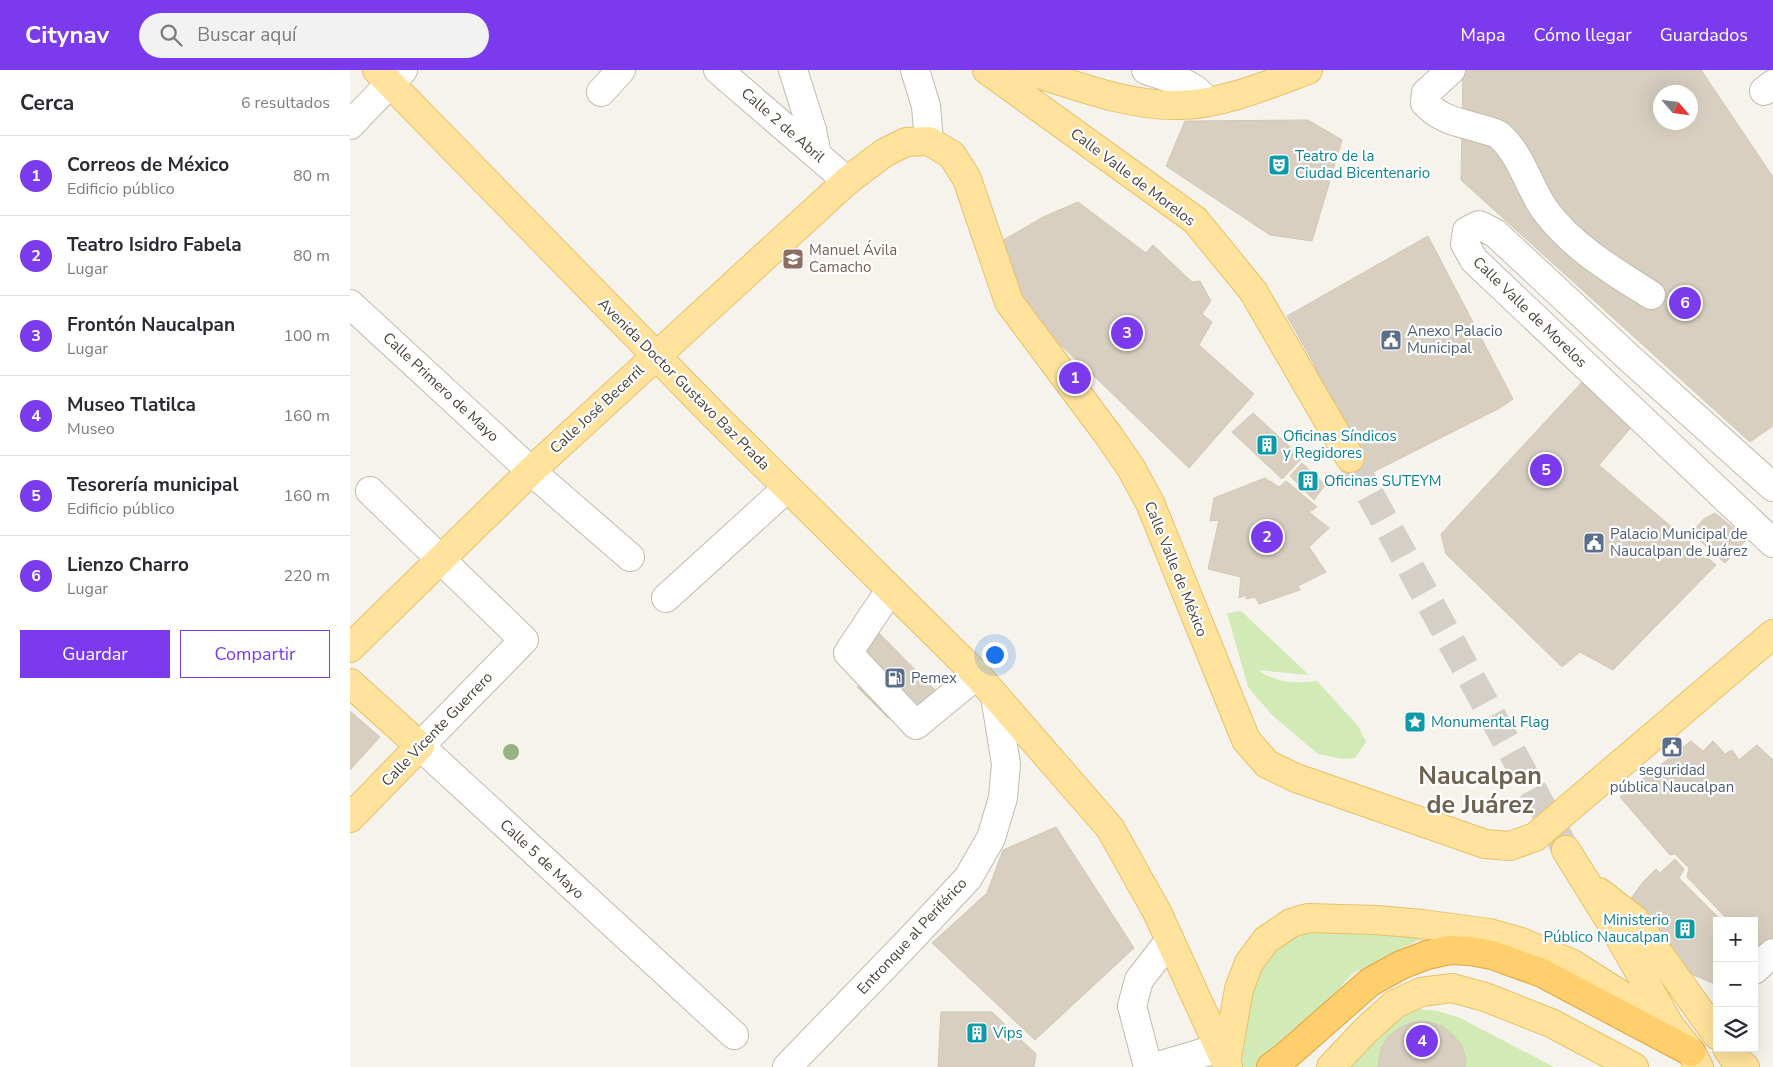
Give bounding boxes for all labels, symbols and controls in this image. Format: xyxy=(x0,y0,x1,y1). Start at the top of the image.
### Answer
search box xyxy=(139,13,489,58)
text: Citynav xyxy=(25,19,109,51)
icon: search xyxy=(157,21,185,49)
text: Buscar aquí xyxy=(197,22,297,48)
text: Mapa xyxy=(1461,23,1506,47)
text: Cómo llegar xyxy=(1534,23,1632,47)
text: Guardados xyxy=(1660,23,1748,47)
street label: Calle 2 de Abril xyxy=(737,83,830,167)
north arrow xyxy=(1653,85,1698,130)
text: Cerca xyxy=(20,89,74,117)
text: 6 resultados xyxy=(241,92,330,114)
street label: Calle Valle de Morelos xyxy=(1067,123,1199,231)
place label: Teatro de la Ciudad Bicentenario xyxy=(1295,146,1430,183)
text: Correos de México xyxy=(67,152,229,178)
theatre icon: Teatro de la Ciudad Bicentenario xyxy=(1267,153,1291,177)
text: 1 xyxy=(31,165,41,187)
text: 80 m xyxy=(293,165,330,187)
text: Edificio público xyxy=(67,178,175,200)
text: Teatro Isidro Fabela xyxy=(67,232,242,258)
place label: Manuel Ávila Camacho xyxy=(809,240,897,277)
text: 2 xyxy=(31,245,41,267)
text: 80 m xyxy=(293,245,330,267)
school or university icon: Manuel Ávila Camacho xyxy=(781,247,805,271)
street label: Calle Valle de Morelos xyxy=(1469,252,1591,372)
text: Lugar xyxy=(67,258,108,280)
pin: 6 xyxy=(1669,284,1701,322)
street label: Avenida Doctor Gustavo Baz Prada xyxy=(594,294,774,474)
text: Frontón Naucalpan xyxy=(67,312,235,338)
pin: 3 xyxy=(1111,314,1143,352)
place label: Anexo Palacio Municipal xyxy=(1407,321,1503,358)
text: 3 xyxy=(31,325,41,347)
text: 100 m xyxy=(283,325,330,347)
street label: Calle Primero de Mayo xyxy=(379,328,503,446)
public building icon: Anexo Palacio Municipal xyxy=(1379,328,1403,352)
text: Lugar xyxy=(67,338,108,360)
pin: 1 xyxy=(1059,359,1091,397)
street label: Calle José Becerril xyxy=(545,360,649,458)
text: Museo Tlatilca xyxy=(67,392,196,418)
text: 4 xyxy=(31,405,41,427)
text: 160 m xyxy=(283,405,330,427)
text: Museo xyxy=(67,418,115,440)
place label: Oficinas Síndicos y Regidores xyxy=(1283,426,1397,463)
building icon: Oficinas Síndicos y Regidores xyxy=(1255,433,1279,457)
pin: 5 xyxy=(1530,451,1562,489)
building icon: Oficinas SUTEYM xyxy=(1296,469,1320,493)
place label: Oficinas SUTEYM xyxy=(1324,471,1442,491)
text: Tesorería municipal xyxy=(67,472,239,498)
text: 5 xyxy=(31,485,41,507)
text: 160 m xyxy=(283,485,330,507)
text: Edificio público xyxy=(67,498,175,520)
street label: Calle Valle de México xyxy=(1140,498,1212,640)
pin: 2 xyxy=(1251,518,1283,556)
place label: Palacio Municipal de Naucalpan de Juárez xyxy=(1610,524,1748,561)
public building icon: Palacio Municipal de Naucalpan de Juárez xyxy=(1582,531,1606,555)
text: Lienzo Charro xyxy=(67,552,189,578)
text: 6 xyxy=(31,565,41,587)
text: 220 m xyxy=(283,565,330,587)
text: Lugar xyxy=(67,578,108,600)
button: Guardar xyxy=(20,630,170,678)
button: Compartir xyxy=(180,630,330,678)
your location xyxy=(982,642,1008,668)
fuel station icon: Pemex xyxy=(883,666,907,690)
street label: Calle Vicente Guerrero xyxy=(377,667,497,791)
place label: Pemex xyxy=(911,668,957,688)
place icon: Monumental Flag xyxy=(1403,710,1427,734)
place label: Monumental Flag xyxy=(1431,712,1549,732)
public building icon: seguridad pública Naucalpan xyxy=(1660,735,1684,759)
district label: Naucalpan de Juárez xyxy=(1418,759,1542,822)
place label: seguridad pública Naucalpan xyxy=(1610,760,1734,797)
street label: Calle 5 de Mayo xyxy=(495,815,589,903)
street label: Entronque al Periférico xyxy=(853,873,971,999)
place label: Ministerio Público Naucalpan xyxy=(1544,910,1669,947)
building icon: Ministerio Público Naucalpan xyxy=(1673,917,1697,941)
map controls xyxy=(1713,917,1758,1052)
button: + xyxy=(1713,917,1758,962)
button: − xyxy=(1713,962,1758,1007)
button: layers xyxy=(1713,1007,1758,1052)
building icon: Vips xyxy=(965,1021,989,1045)
pin: 4 xyxy=(1406,1022,1438,1060)
place label: Vips xyxy=(992,1023,1023,1043)

